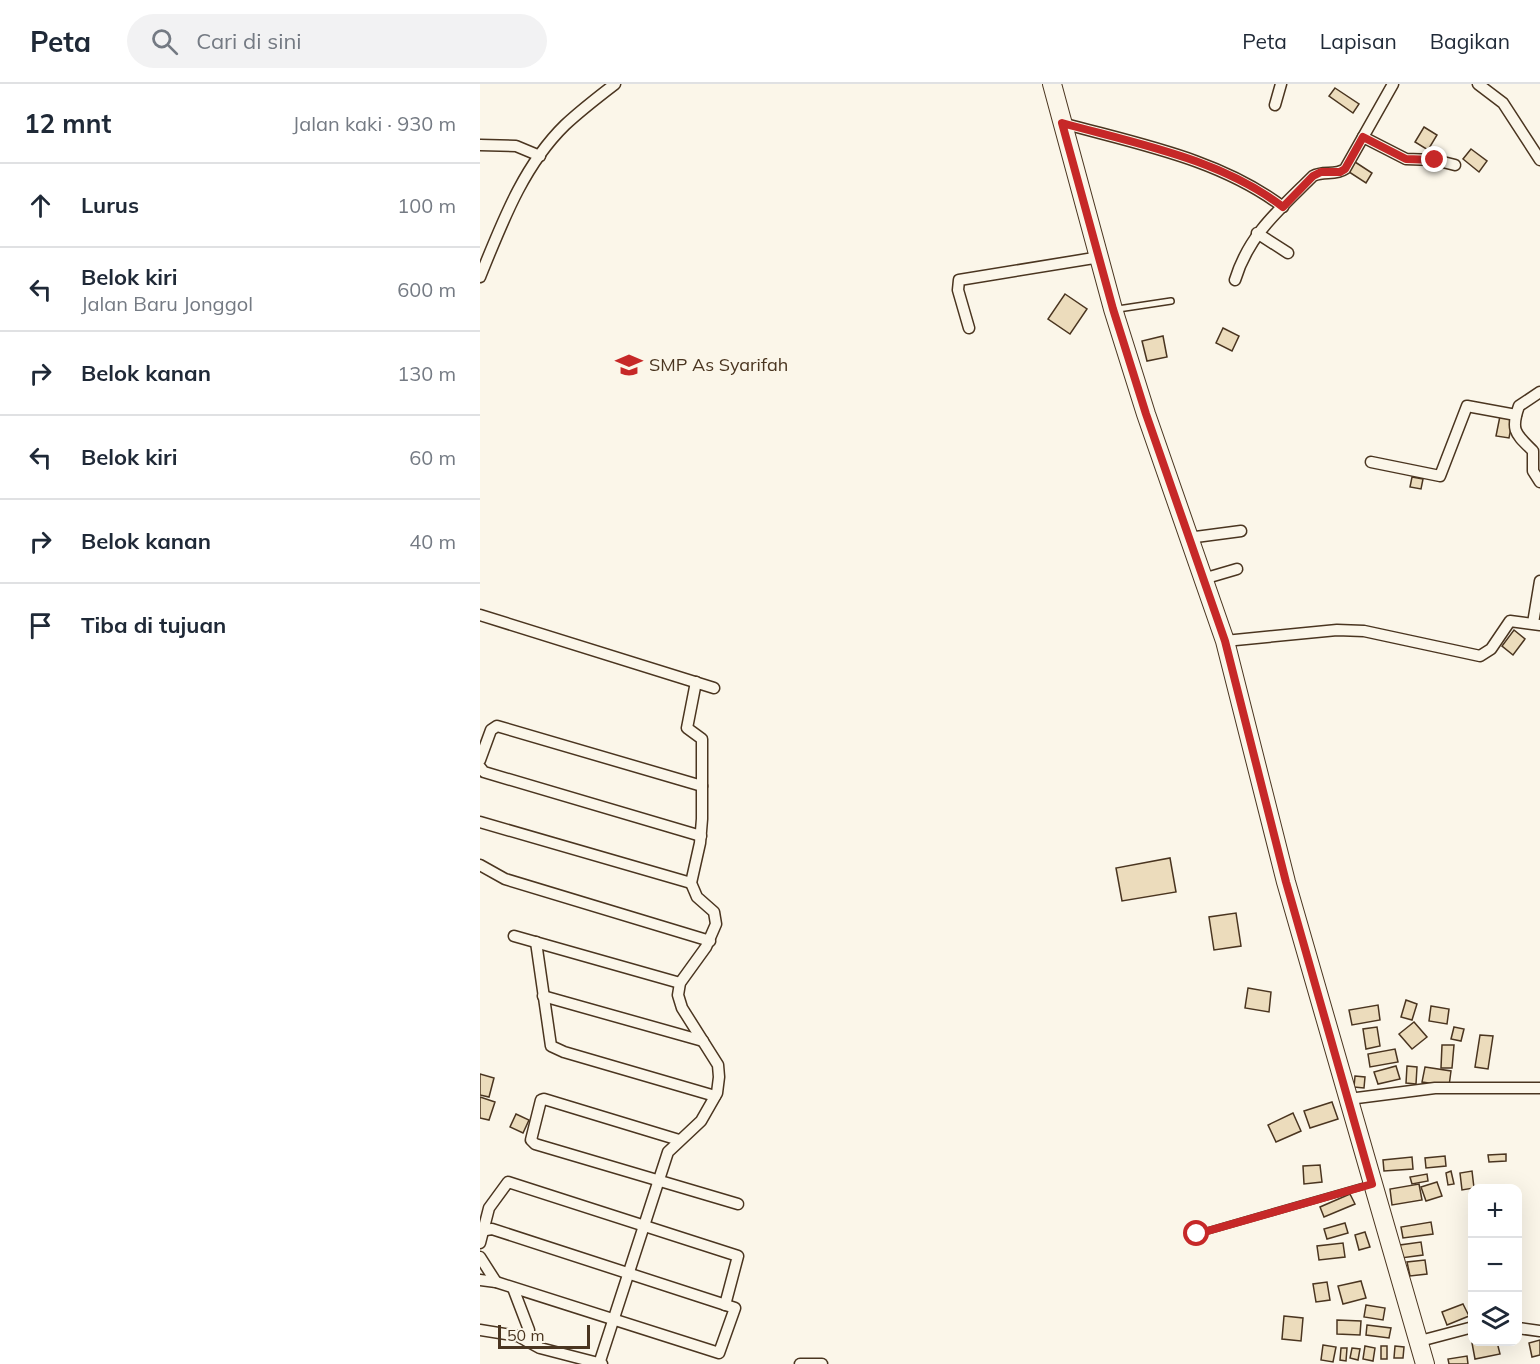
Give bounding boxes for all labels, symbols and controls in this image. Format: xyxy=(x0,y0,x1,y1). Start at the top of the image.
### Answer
search box xyxy=(127,14,547,68)
text: Peta xyxy=(30,24,91,59)
icon: search xyxy=(148,25,181,58)
text: Cari di sini xyxy=(196,27,302,55)
text: Peta xyxy=(1242,28,1287,54)
text: Lapisan xyxy=(1320,28,1397,54)
text: Bagikan xyxy=(1430,28,1510,54)
text: 12 mnt xyxy=(24,107,111,140)
text: Jalan kaki · 930 m xyxy=(293,111,456,136)
route end xyxy=(1421,146,1447,172)
icon: ahead xyxy=(24,189,57,222)
text: Lurus xyxy=(81,191,139,219)
text: 100 m xyxy=(397,193,456,218)
text: Belok kiri xyxy=(81,263,177,291)
icon: left xyxy=(24,273,57,306)
text: 600 m xyxy=(397,277,456,302)
text: Jalan Baru Jonggol xyxy=(81,291,253,316)
school or university icon: SMP As Syarifah xyxy=(614,350,644,380)
place label: SMP As Syarifah xyxy=(649,353,788,376)
icon: right xyxy=(24,357,57,390)
text: Belok kanan xyxy=(81,359,211,387)
text: 130 m xyxy=(397,361,456,386)
icon: left xyxy=(24,441,57,474)
text: Belok kiri xyxy=(81,443,177,471)
text: 60 m xyxy=(409,445,456,470)
icon: right xyxy=(24,525,57,558)
text: Belok kanan xyxy=(81,527,211,555)
text: 40 m xyxy=(409,529,456,554)
icon: arrive xyxy=(24,609,57,642)
text: Tiba di tujuan xyxy=(81,611,226,639)
map controls xyxy=(1468,1184,1522,1346)
button: + xyxy=(1468,1184,1522,1238)
route start xyxy=(1183,1220,1209,1246)
button: − xyxy=(1468,1238,1522,1292)
button: layers xyxy=(1468,1292,1522,1346)
scale bar xyxy=(498,1322,590,1350)
text: 50 m xyxy=(507,1325,544,1345)

